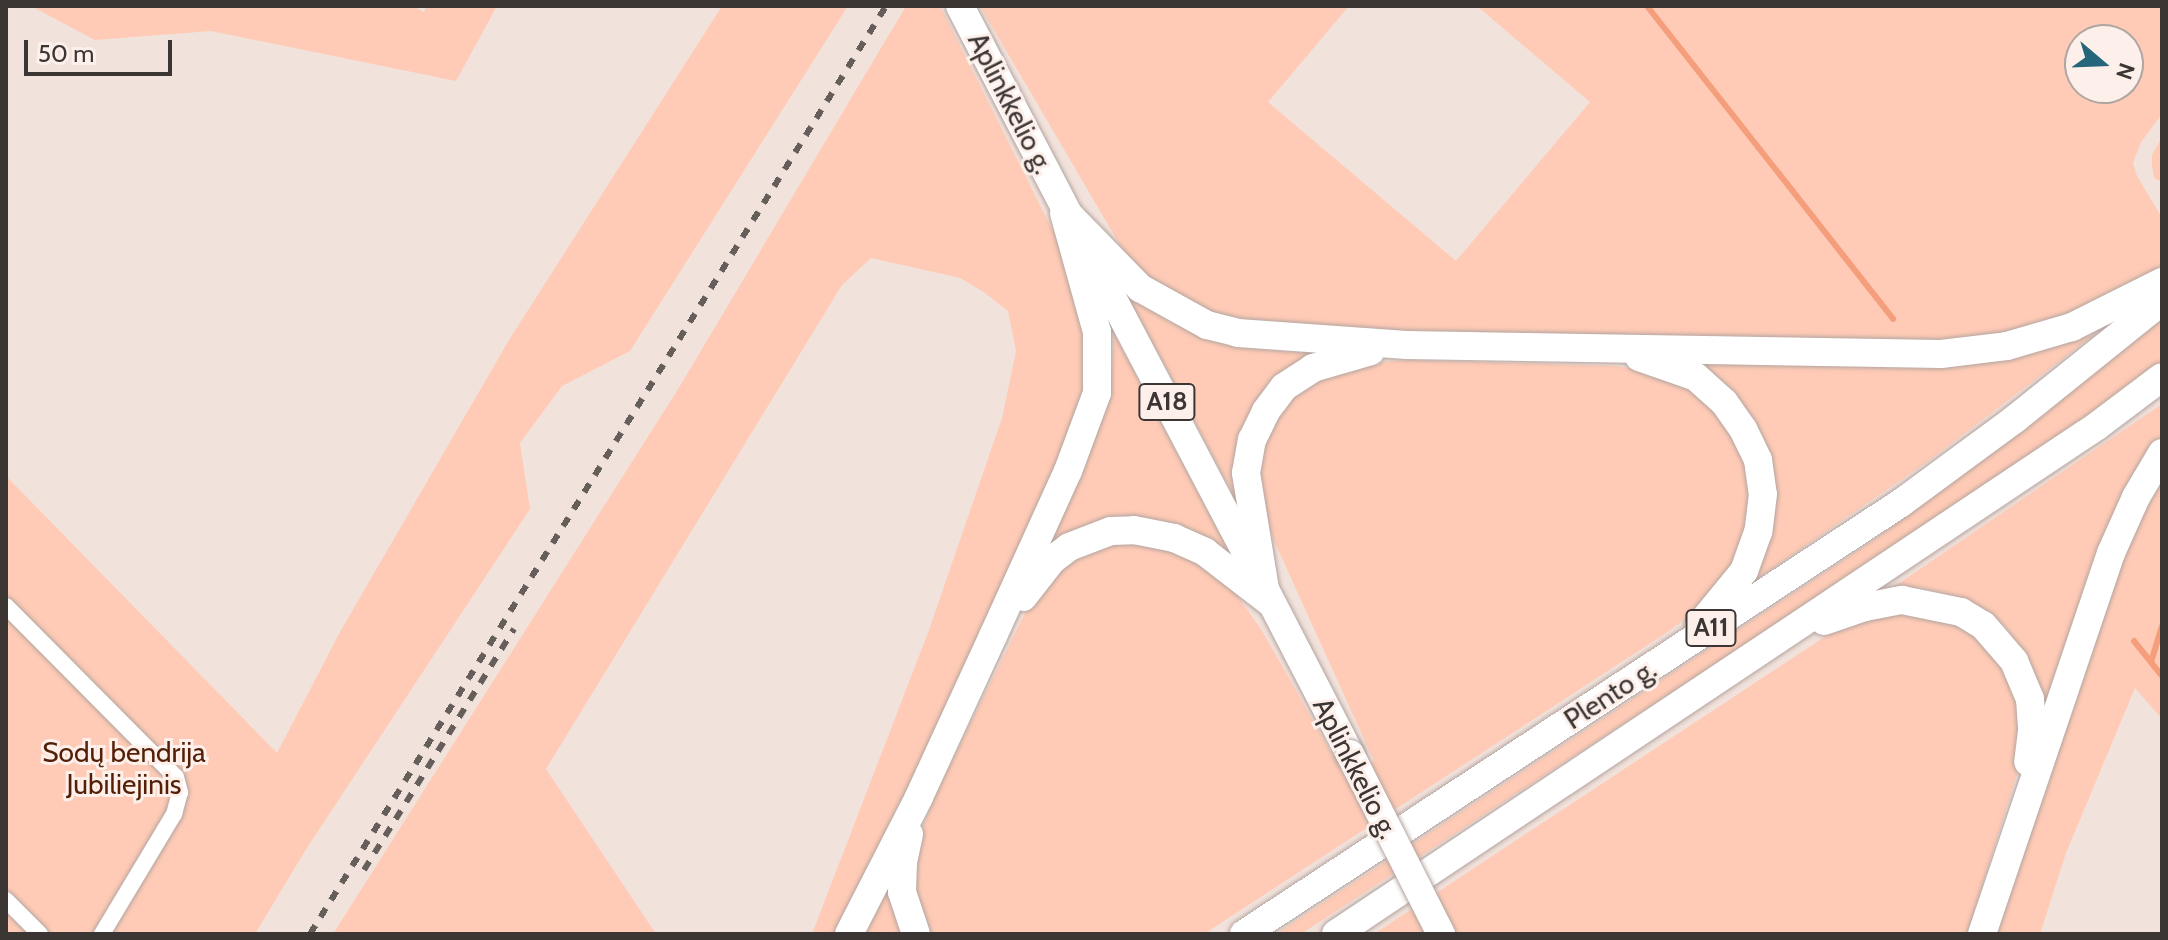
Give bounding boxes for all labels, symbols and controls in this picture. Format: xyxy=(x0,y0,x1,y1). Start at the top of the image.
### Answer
scale bar xyxy=(28,24,176,74)
north arrow xyxy=(2064,24,2144,104)
street label: Aplinkkelio g. xyxy=(961,27,1061,179)
text: 50 m xyxy=(38,39,94,68)
text: N xyxy=(2110,60,2141,83)
road number: A18 xyxy=(1137,380,1197,424)
road number: A11 xyxy=(1685,606,1737,650)
street label: Plento g. xyxy=(1558,652,1662,736)
street label: Aplinkkelio g. xyxy=(1306,692,1406,844)
park label: Sodų bendrija Jubiliejinis xyxy=(42,735,206,801)

